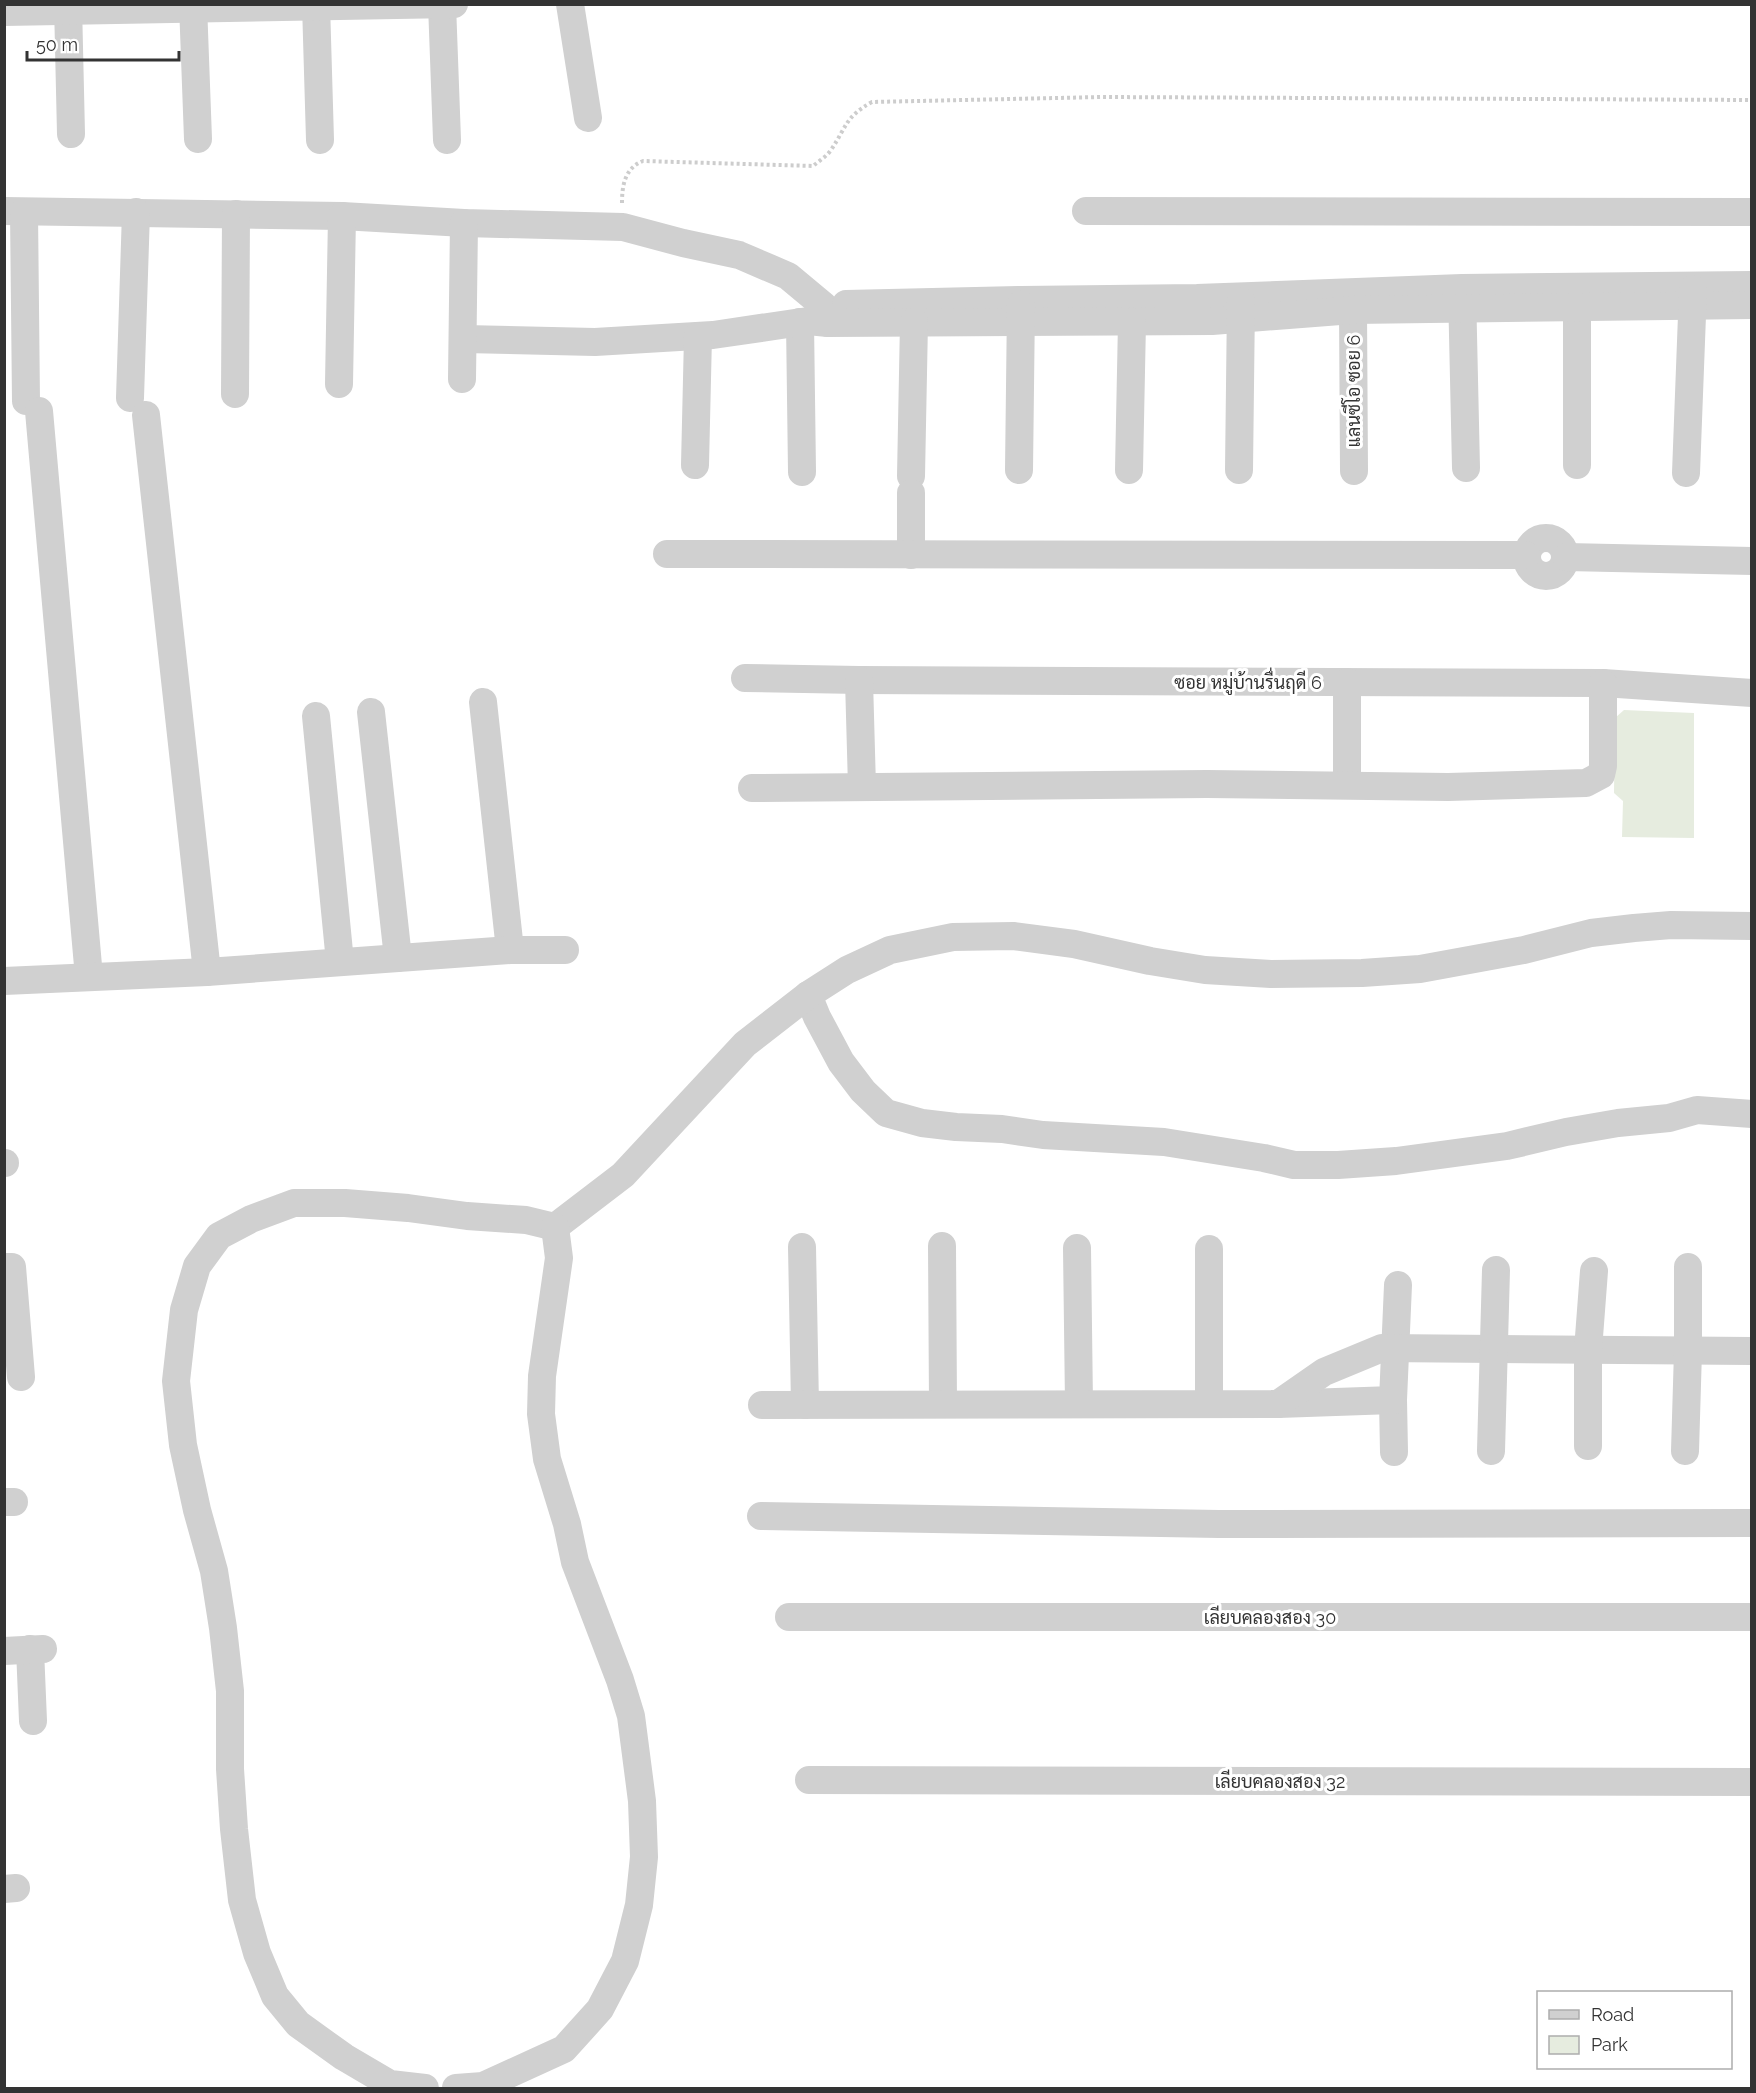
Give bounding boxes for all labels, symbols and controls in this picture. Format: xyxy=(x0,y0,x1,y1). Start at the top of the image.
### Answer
scale bar xyxy=(27,24,178,62)
text: 50 m xyxy=(36,34,78,55)
street label: แลนซีโอ ซอย 6 xyxy=(1341,334,1364,447)
street label: ซอย หมู่บ้านรื่นฤดี 6 xyxy=(1174,667,1322,696)
street label: เลียบคลองสอง 30 xyxy=(1204,1605,1336,1628)
street label: เลียบคลองสอง 32 xyxy=(1215,1769,1345,1792)
legend xyxy=(1537,1991,1732,2069)
text: Road xyxy=(1591,2004,1634,2025)
text: Park xyxy=(1591,2034,1628,2055)

